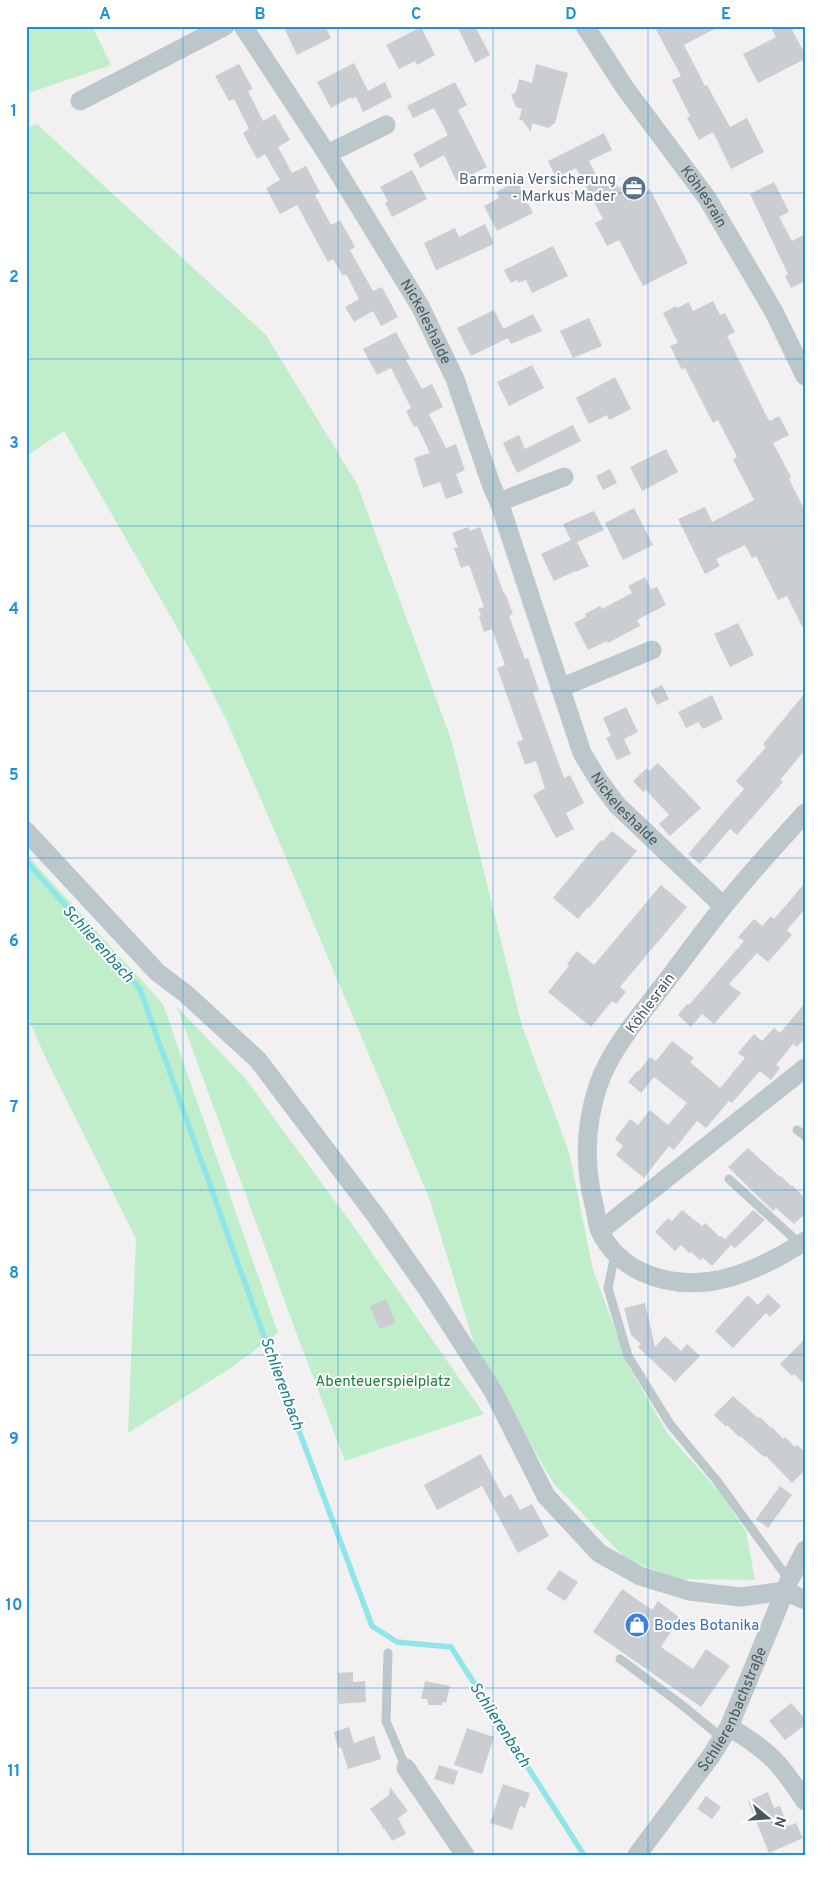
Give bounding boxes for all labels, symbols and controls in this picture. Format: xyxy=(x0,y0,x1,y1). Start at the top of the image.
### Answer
text: A xyxy=(99,5,111,25)
text: B xyxy=(254,5,266,25)
text: C xyxy=(411,5,421,25)
text: D xyxy=(565,5,577,25)
text: E xyxy=(721,5,731,25)
text: 1 xyxy=(11,102,17,122)
street label: Köhlesrain xyxy=(675,162,730,232)
place label: Barmenia Versicherung - Markus Mader xyxy=(459,171,616,207)
office icon: Barmenia Versicherung - Markus Mader xyxy=(621,175,647,201)
text: 2 xyxy=(9,268,19,288)
street label: Nickeleshalde xyxy=(395,276,455,368)
text: 3 xyxy=(9,434,19,454)
text: 4 xyxy=(9,600,19,620)
text: 5 xyxy=(9,766,19,786)
street label: Nickeleshalde xyxy=(585,769,662,851)
water label: Schlierenbach xyxy=(57,901,138,988)
text: 6 xyxy=(9,932,19,952)
street label: Köhlesrain xyxy=(622,970,680,1038)
text: 7 xyxy=(10,1098,18,1118)
text: 8 xyxy=(9,1264,19,1284)
water label: Schlierenbach xyxy=(255,1334,307,1433)
park label: Abenteuerspielplatz xyxy=(315,1373,451,1392)
text: 9 xyxy=(9,1430,19,1450)
text: 10 xyxy=(6,1596,22,1616)
shop icon: Bodes Botanika xyxy=(624,1612,650,1638)
place label: Bodes Botanika xyxy=(654,1617,759,1636)
street label: Schlierenbachstraße xyxy=(694,1644,772,1776)
water label: Schlierenbach xyxy=(464,1679,534,1772)
text: 11 xyxy=(8,1762,20,1782)
north arrow xyxy=(744,1794,794,1844)
text: N xyxy=(769,1814,789,1829)

